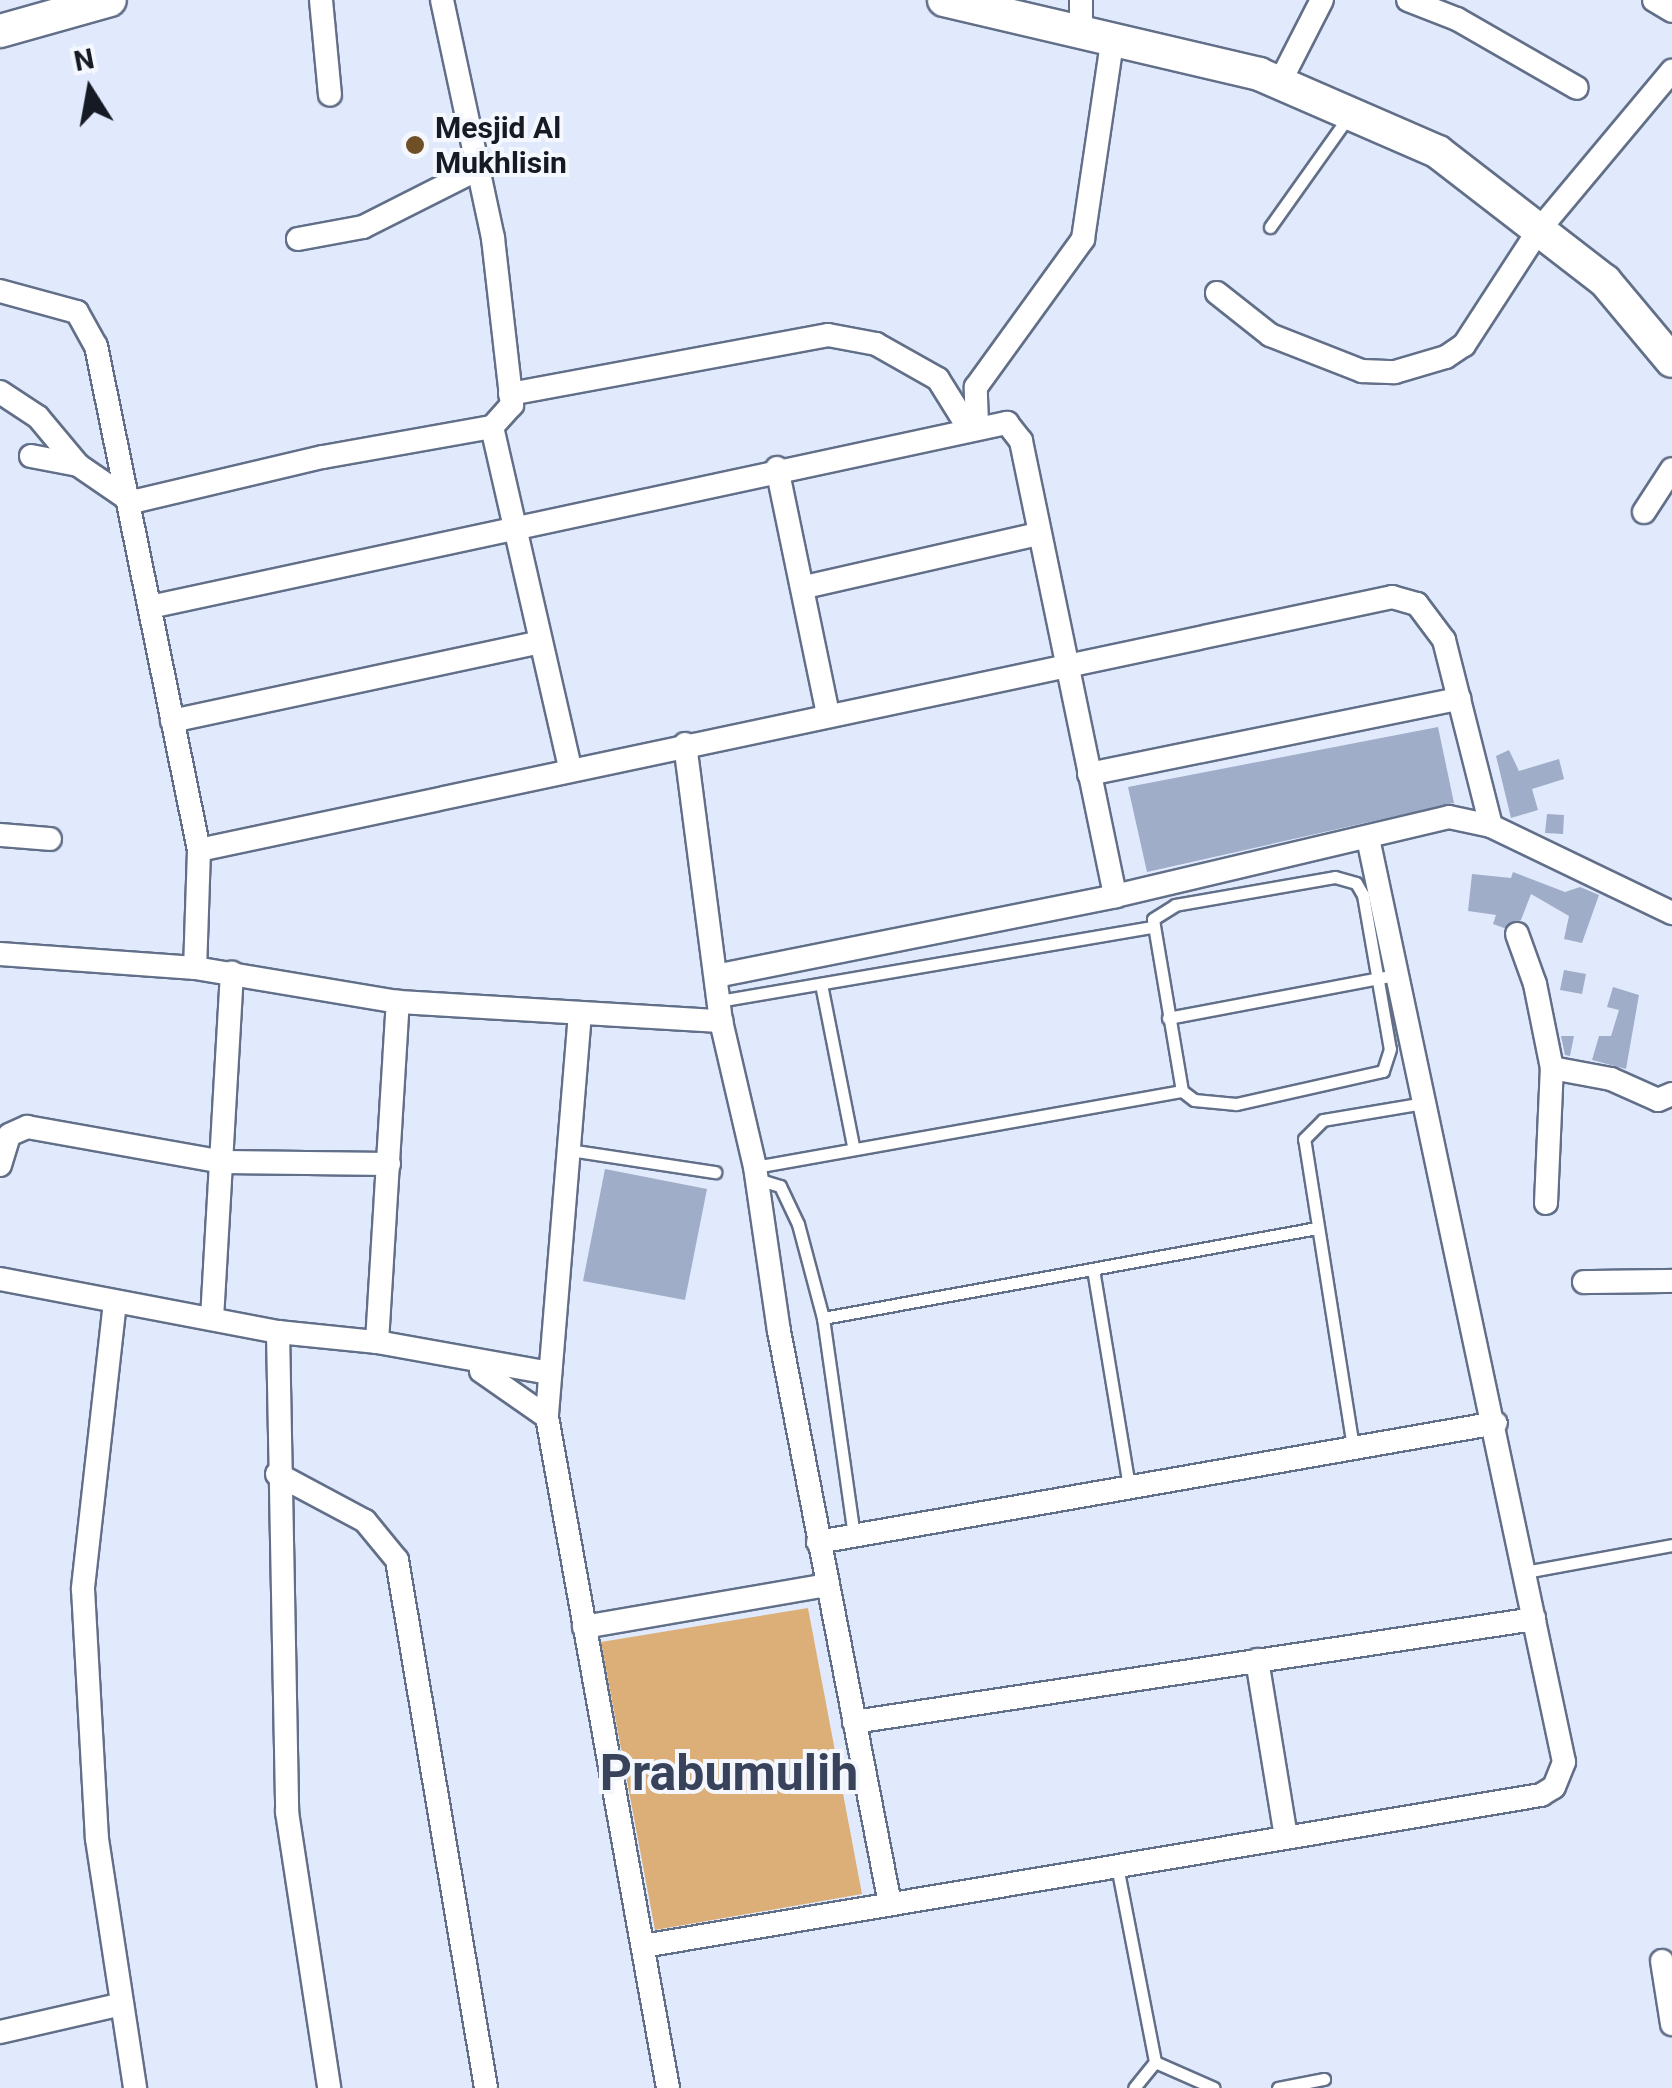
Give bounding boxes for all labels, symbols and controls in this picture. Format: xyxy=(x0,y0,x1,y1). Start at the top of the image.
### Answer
north arrow xyxy=(40,40,140,140)
text: N xyxy=(71,42,97,78)
place label: Mesjid Al Mukhlisin xyxy=(435,110,567,180)
marker: Mesjid Al Mukhlisin xyxy=(404,134,426,156)
district label: Prabumulih xyxy=(600,1744,858,1804)

